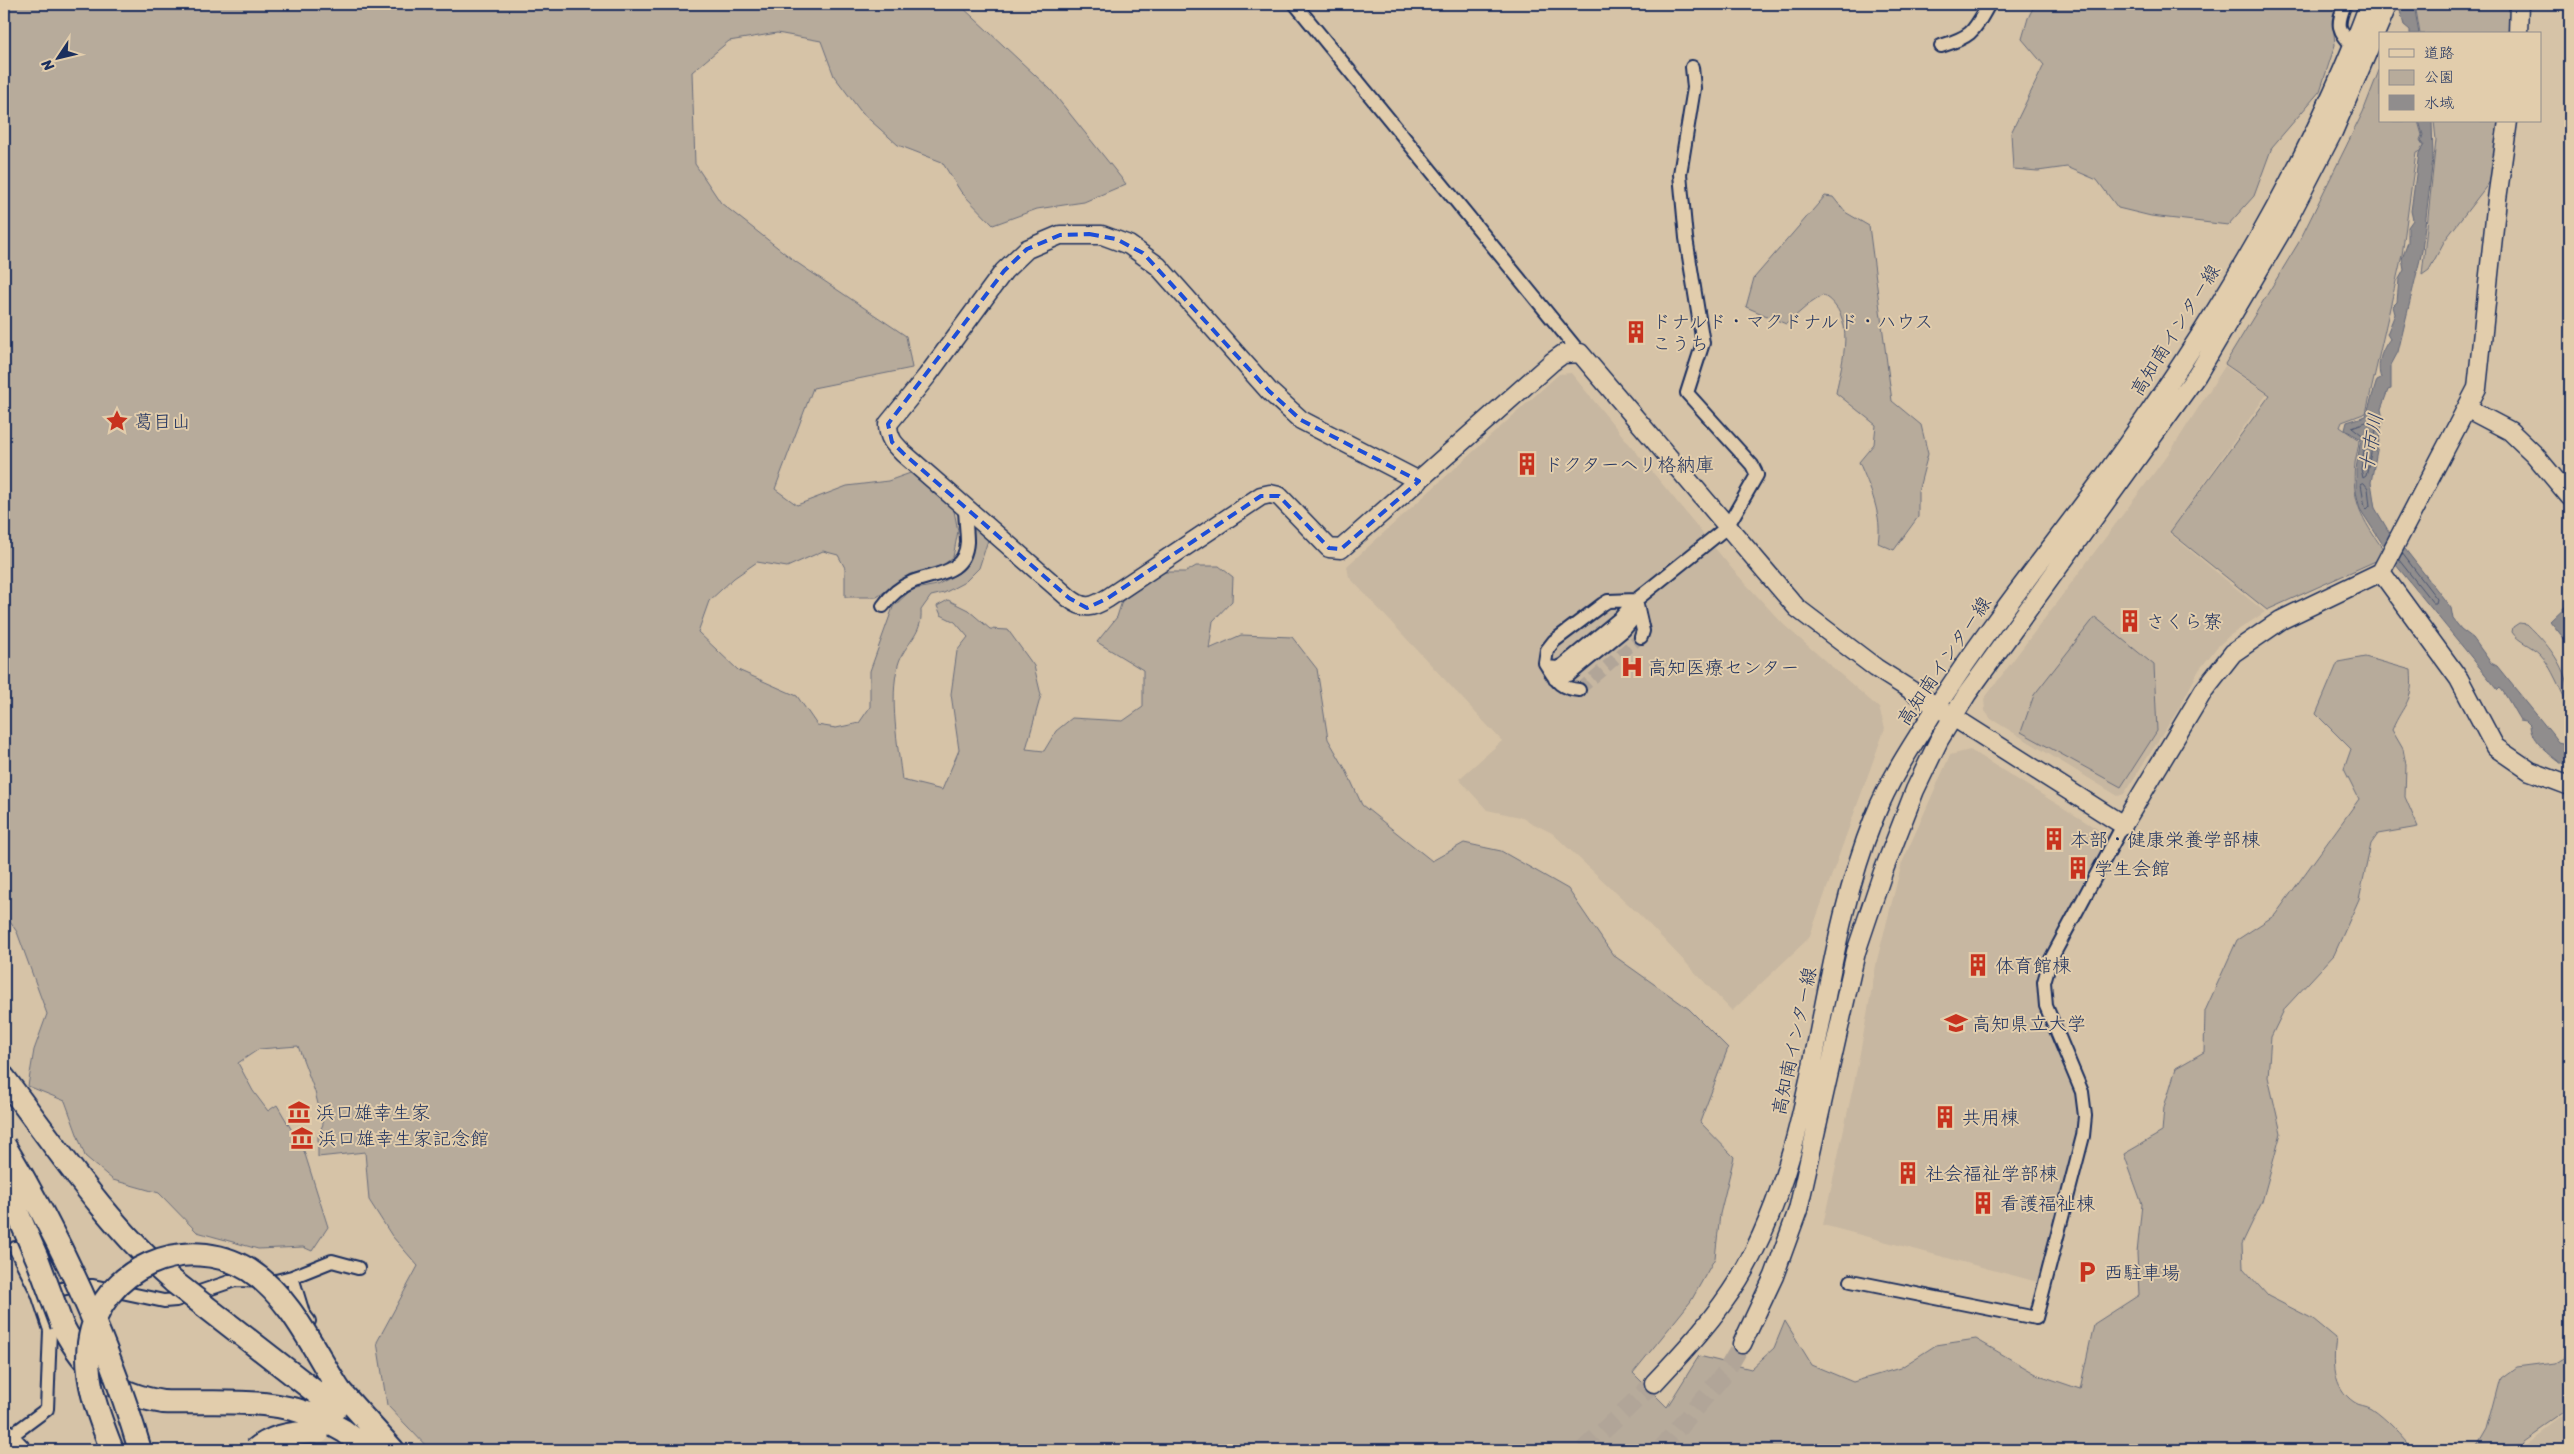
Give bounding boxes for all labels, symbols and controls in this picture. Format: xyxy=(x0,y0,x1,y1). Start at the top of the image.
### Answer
north arrow xyxy=(32,32,82,82)
legend xyxy=(2379,32,2542,122)
text: 道路 xyxy=(2424,40,2454,66)
text: N xyxy=(35,54,61,77)
text: 公園 xyxy=(2424,64,2454,90)
text: 水域 xyxy=(2424,90,2454,116)
street label: 高知南インター線 xyxy=(2121,257,2229,403)
place label: ドナルド・マクドナルド・ハウス こうち xyxy=(1652,305,1933,360)
building icon: ドナルド・マクドナルド・ハウス こうち xyxy=(1623,319,1649,345)
place label: 葛目山 xyxy=(134,405,191,438)
place icon: 葛目山 xyxy=(104,408,130,434)
water label: 十市川 xyxy=(2349,410,2393,476)
place label: ドクターヘリ格納庫 xyxy=(1544,448,1715,481)
building icon: ドクターヘリ格納庫 xyxy=(1514,451,1540,477)
street label: 高知南インター線 xyxy=(1888,589,2000,733)
place label: さくら寮 xyxy=(2146,605,2222,638)
building icon: さくら寮 xyxy=(2117,608,2143,634)
place label: 高知医療センター xyxy=(1648,651,1799,684)
hospital icon: 高知医療センター xyxy=(1619,654,1645,680)
place label: 本部・健康栄養学部棟 xyxy=(2070,823,2260,856)
building icon: 本部・健康栄養学部棟 xyxy=(2041,826,2067,852)
place label: 学生会館 xyxy=(2094,852,2170,885)
building icon: 学生会館 xyxy=(2065,855,2091,881)
place label: 体育館棟 xyxy=(1995,949,2071,982)
building icon: 体育館棟 xyxy=(1965,952,1991,978)
street label: 高知南インター線 xyxy=(1762,964,1826,1118)
place label: 高知県立大学 xyxy=(1972,1007,2086,1040)
school or university icon: 高知県立大学 xyxy=(1943,1010,1969,1036)
place label: 浜口雄幸生家 xyxy=(316,1096,430,1129)
museum icon: 浜口雄幸生家 xyxy=(286,1099,312,1125)
place label: 共用棟 xyxy=(1962,1101,2019,1134)
building icon: 共用棟 xyxy=(1932,1104,1958,1130)
place label: 浜口雄幸生家記念館 xyxy=(318,1122,489,1155)
museum icon: 浜口雄幸生家記念館 xyxy=(289,1125,315,1151)
place label: 社会福祉学部棟 xyxy=(1925,1157,2058,1190)
building icon: 社会福祉学部棟 xyxy=(1895,1160,1921,1186)
place label: 看護福祉棟 xyxy=(2000,1187,2095,1220)
building icon: 看護福祉棟 xyxy=(1970,1190,1996,1216)
place label: 西駐車場 xyxy=(2104,1256,2180,1289)
parking icon: 西駐車場 xyxy=(2074,1259,2100,1285)

